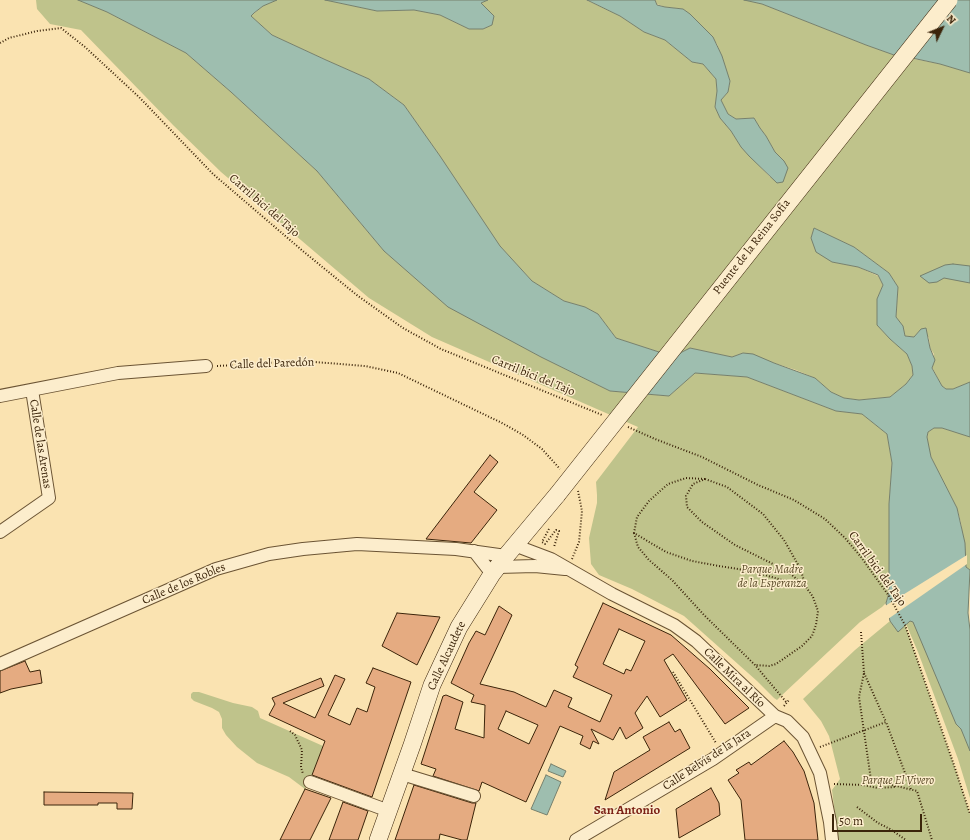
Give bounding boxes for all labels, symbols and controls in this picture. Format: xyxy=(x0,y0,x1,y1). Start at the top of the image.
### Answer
north arrow xyxy=(922,8,962,48)
text: N xyxy=(943,11,959,28)
street label: Carril bici del Tajo xyxy=(226,171,302,241)
street label: Puente de la Reina Sofía xyxy=(710,196,794,298)
street label: Carril bici del Tajo xyxy=(489,353,577,399)
street label: Calle del Paredón xyxy=(229,355,315,373)
street label: Calle de las Arenas xyxy=(26,398,54,490)
street label: Carril bici del Tajo xyxy=(845,529,909,609)
street label: Calle de los Robles xyxy=(140,560,228,608)
park label: Parque Madre de la Esperanza xyxy=(737,563,807,591)
street label: Calle Alcaudete xyxy=(425,619,469,693)
street label: Calle Mira al Río xyxy=(700,645,768,711)
street label: Calle Belvís de la Jara xyxy=(660,726,754,794)
park label: Parque El Vivero xyxy=(862,774,934,788)
district label: San Antonio xyxy=(594,803,660,819)
scale bar xyxy=(834,806,924,832)
text: 50 m xyxy=(839,813,863,829)

